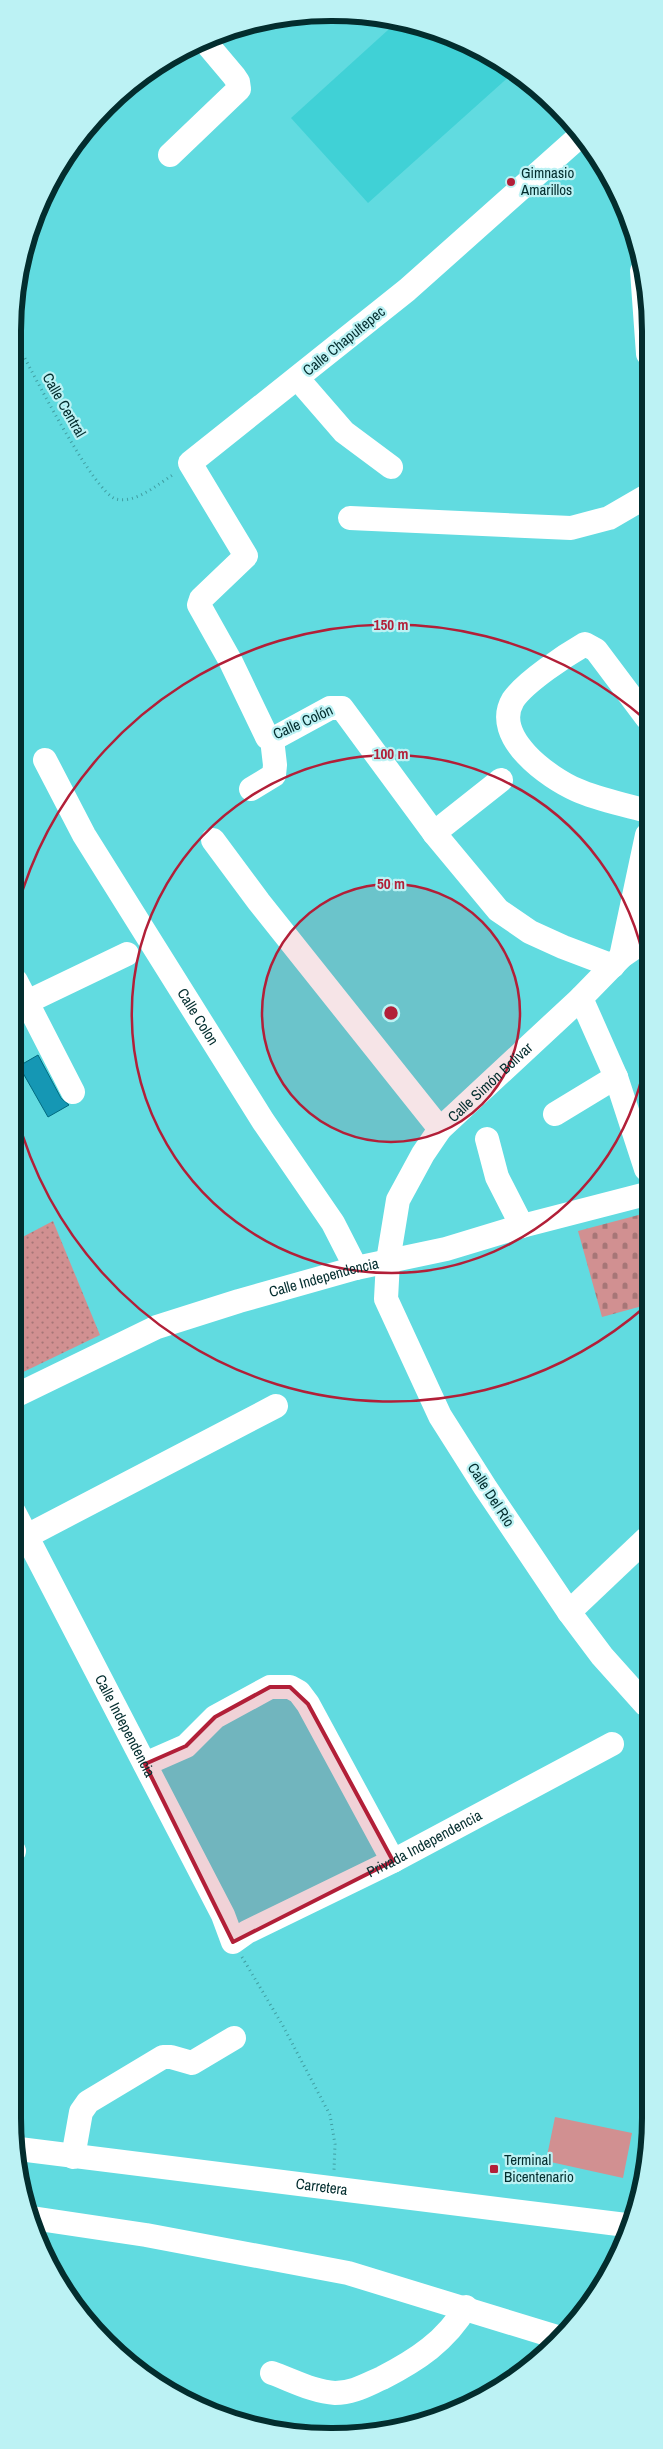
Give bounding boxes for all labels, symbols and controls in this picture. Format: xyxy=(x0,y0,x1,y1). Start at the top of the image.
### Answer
place label: Gimnasio Amarillos xyxy=(520,162,574,200)
marker: Gimnasio Amarillos xyxy=(505,176,517,188)
street label: Calle Chapultepec xyxy=(298,301,389,380)
street label: Calle Central xyxy=(38,369,91,441)
text: 150 m xyxy=(374,614,408,635)
street label: Calle Colón xyxy=(269,699,336,744)
text: 100 m xyxy=(374,743,408,764)
text: 50 m xyxy=(377,873,405,894)
street label: Calle Colon xyxy=(172,984,224,1049)
centre of rings xyxy=(382,1004,400,1022)
street label: Calle Simón Bolívar xyxy=(443,1037,537,1127)
street label: Calle Independencia xyxy=(266,1252,381,1302)
street label: Calle Del Río xyxy=(463,1459,520,1531)
street label: Calle Independencia xyxy=(90,1671,161,1781)
street label: Privada Independencia xyxy=(363,1804,485,1882)
place label: Terminal Bicentenario xyxy=(504,2149,574,2187)
marker: Terminal Bicentenario xyxy=(488,2163,500,2175)
street label: Carretera xyxy=(295,2173,349,2200)

